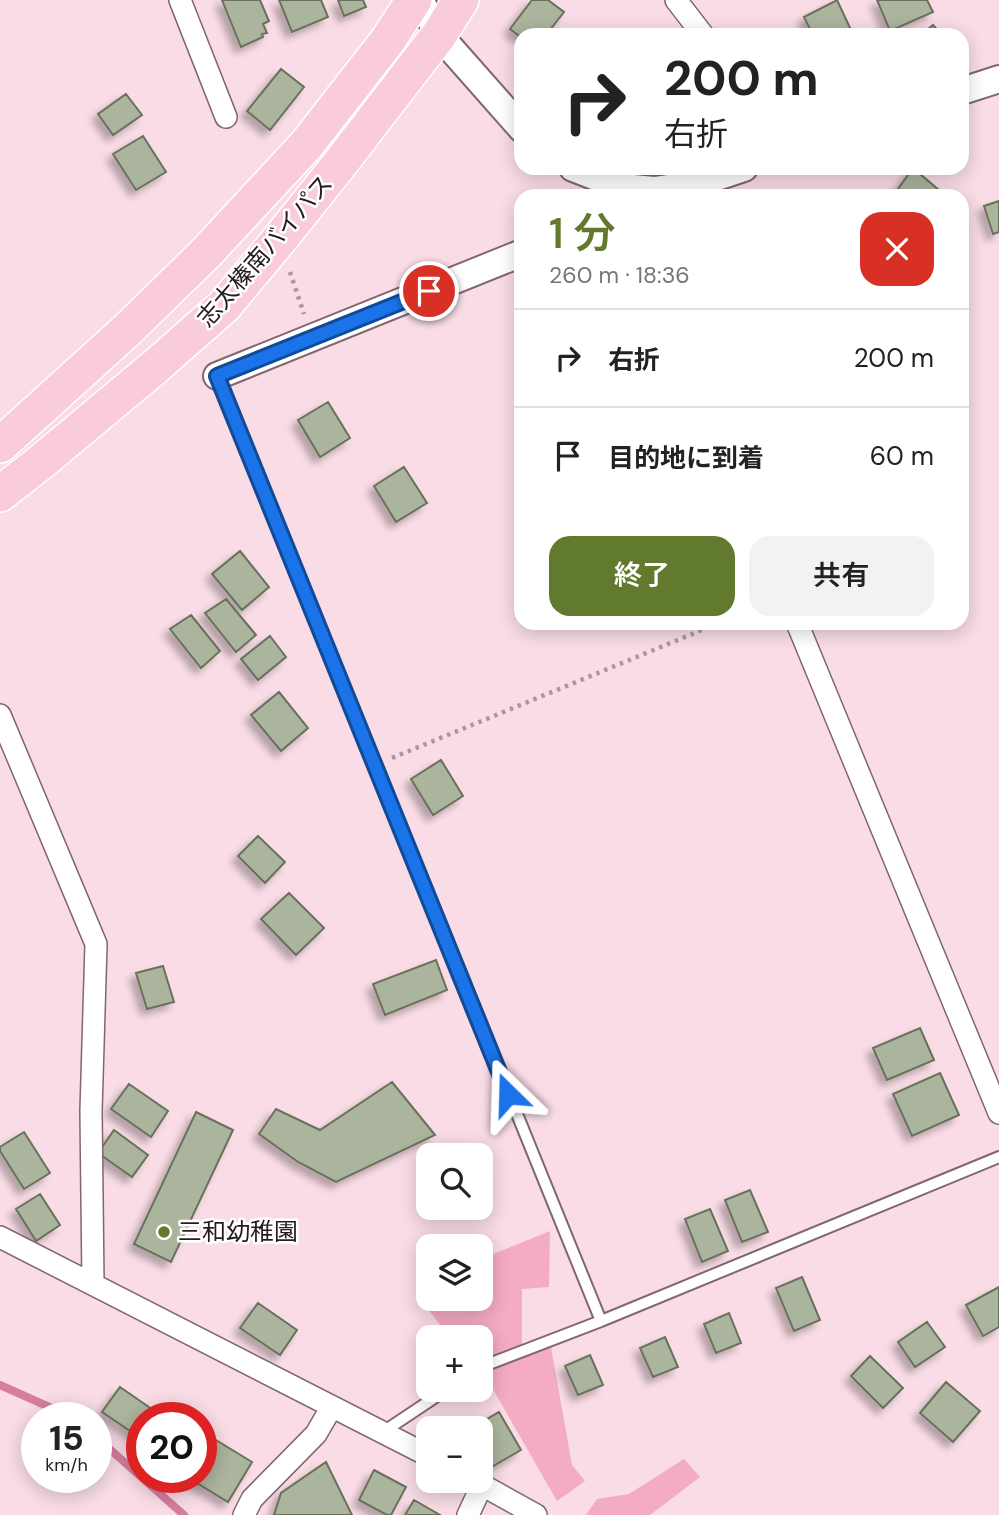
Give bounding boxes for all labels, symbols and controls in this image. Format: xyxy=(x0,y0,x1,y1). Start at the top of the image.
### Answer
text: 200 m xyxy=(664,46,819,110)
icon: right xyxy=(549,56,640,147)
text: 右折 xyxy=(664,113,728,155)
street label: 志太榛南バイパス xyxy=(190,168,339,333)
text: 1 分 xyxy=(549,206,616,261)
button: close xyxy=(860,212,934,286)
text: 260 m · 18:36 xyxy=(549,260,690,290)
pin xyxy=(399,261,459,321)
icon: arrive xyxy=(410,272,448,310)
icon: right xyxy=(549,339,587,377)
text: 200 m xyxy=(854,341,934,375)
text: 右折 xyxy=(608,343,660,377)
icon: arrive xyxy=(549,437,587,475)
text: 60 m xyxy=(870,439,934,473)
text: 目的地に到着 xyxy=(608,441,764,475)
button: 終了 xyxy=(549,536,735,616)
button: 共有 xyxy=(749,536,934,616)
position arrow xyxy=(471,1057,545,1131)
map controls xyxy=(416,1143,493,1493)
button: search xyxy=(416,1143,493,1220)
place label: 三和幼稚園 xyxy=(178,1216,298,1247)
marker: 三和幼稚園 xyxy=(156,1224,172,1240)
button: layers xyxy=(416,1234,493,1311)
button: + xyxy=(416,1325,493,1402)
speed limit sign: 20 xyxy=(126,1402,217,1493)
text: 15 xyxy=(49,1415,84,1461)
button: − xyxy=(416,1416,493,1493)
text: km/h xyxy=(45,1453,88,1477)

